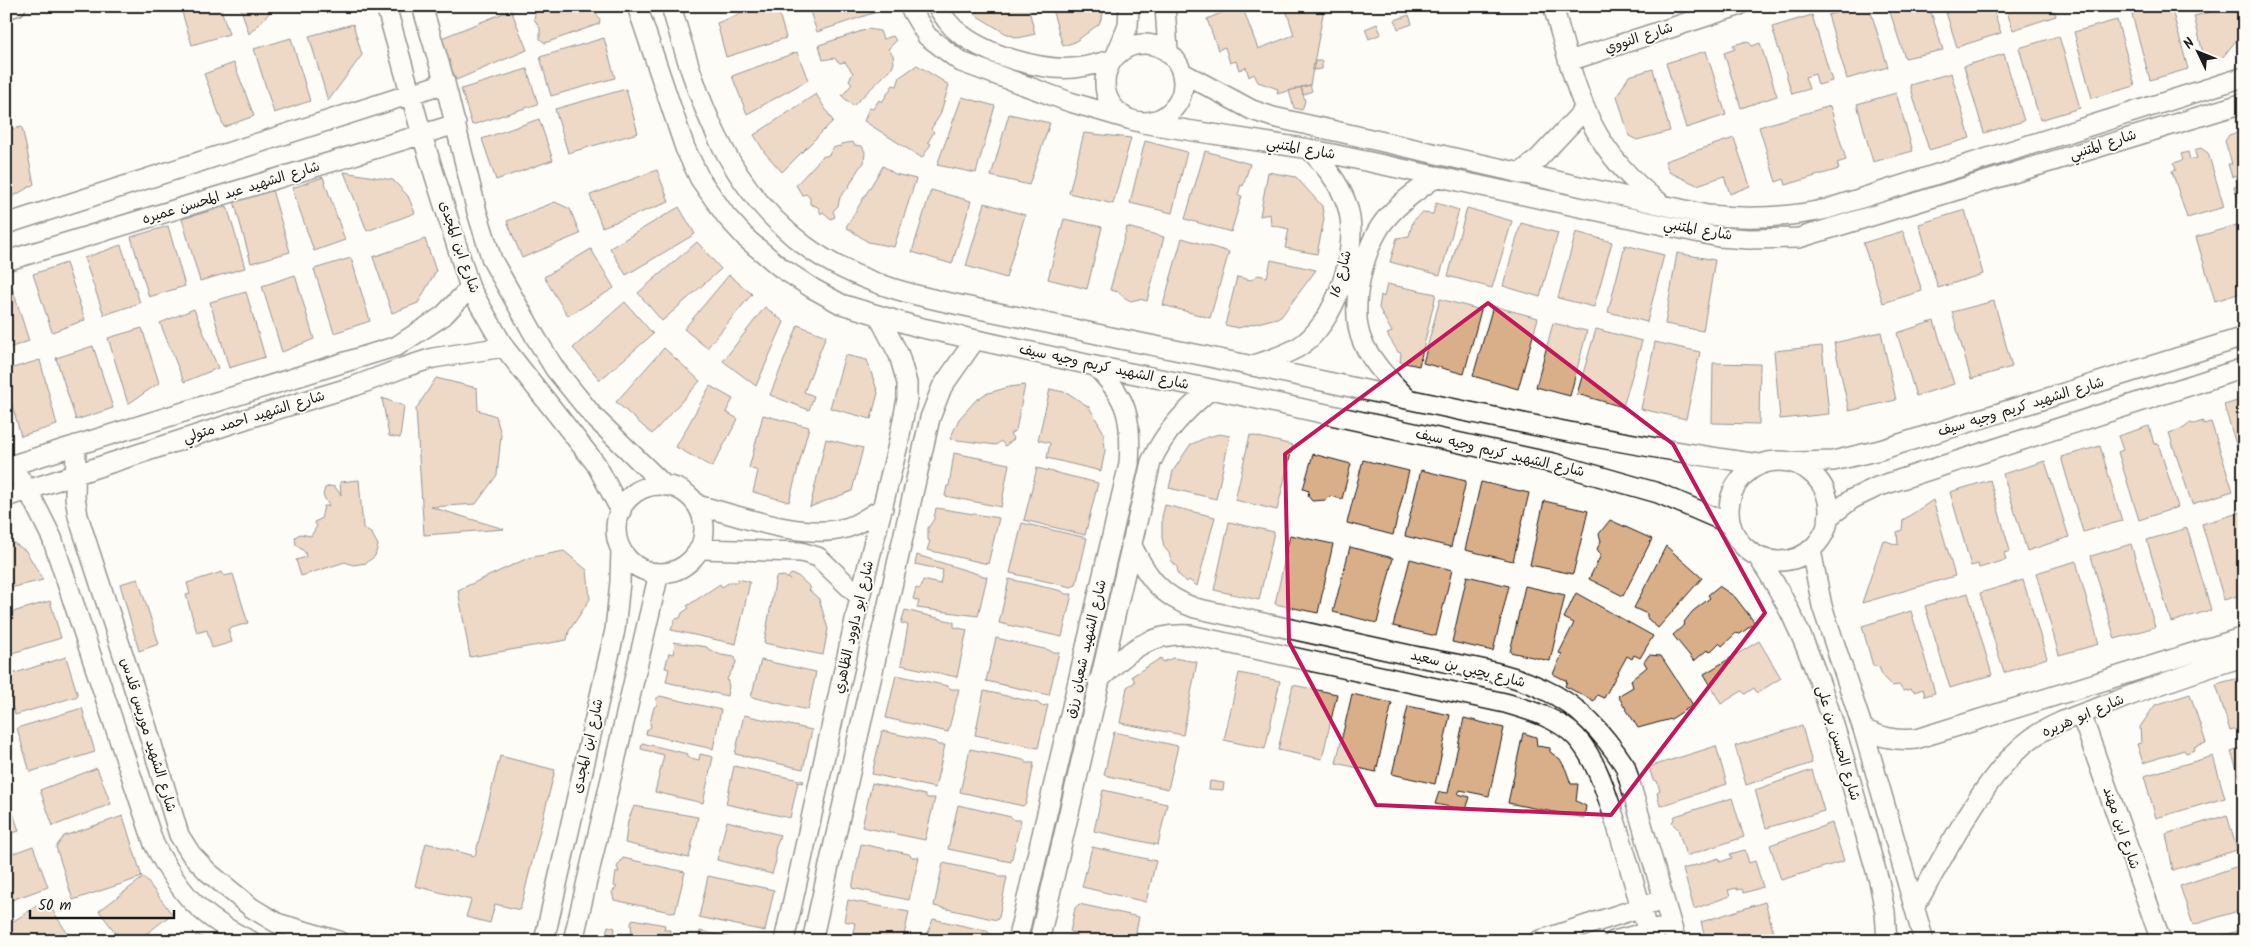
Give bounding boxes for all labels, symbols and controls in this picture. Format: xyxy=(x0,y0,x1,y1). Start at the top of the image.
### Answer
street label: شارع النووي xyxy=(1602,17,1676,59)
north arrow xyxy=(2172,28,2222,78)
text: N xyxy=(2178,33,2200,55)
street label: شارع المتنبي xyxy=(2067,124,2140,167)
street label: شارع المتنبي xyxy=(1265,132,1337,167)
street label: شارع الشهيد عبد المحسن عميره xyxy=(139,155,323,231)
street label: شارع ابن المجدى xyxy=(433,198,485,296)
street label: شارع المتنبي xyxy=(1662,213,1734,248)
street label: شارع 16 xyxy=(1324,248,1358,300)
street label: شارع الشهيد كريم وجيه سيف xyxy=(1017,338,1191,396)
street label: شارع الشهيد كريم وجيه سيف xyxy=(1935,371,2107,443)
street label: شارع الشهيد احمد متولي xyxy=(180,385,328,450)
street label: شارع الشهيد كريم وجيه سيف xyxy=(1413,423,1587,483)
street label: شارع ابو داوود الظاهري xyxy=(828,558,880,696)
street label: شارع الشهيد شعبان رزق xyxy=(1059,577,1113,721)
street label: شارع يحيي بن سعيد xyxy=(1408,644,1528,695)
street label: شارع الشهيد موريس قلدس xyxy=(114,655,182,815)
street label: شارع الحسن بن على xyxy=(1810,683,1866,803)
street label: شارع ابو هريره xyxy=(2038,689,2128,743)
street label: شارع ابن المجدى xyxy=(566,697,610,795)
street label: شارع ابن مهند xyxy=(2097,784,2145,872)
scale bar xyxy=(30,887,174,919)
text: 50 m xyxy=(38,894,72,918)

